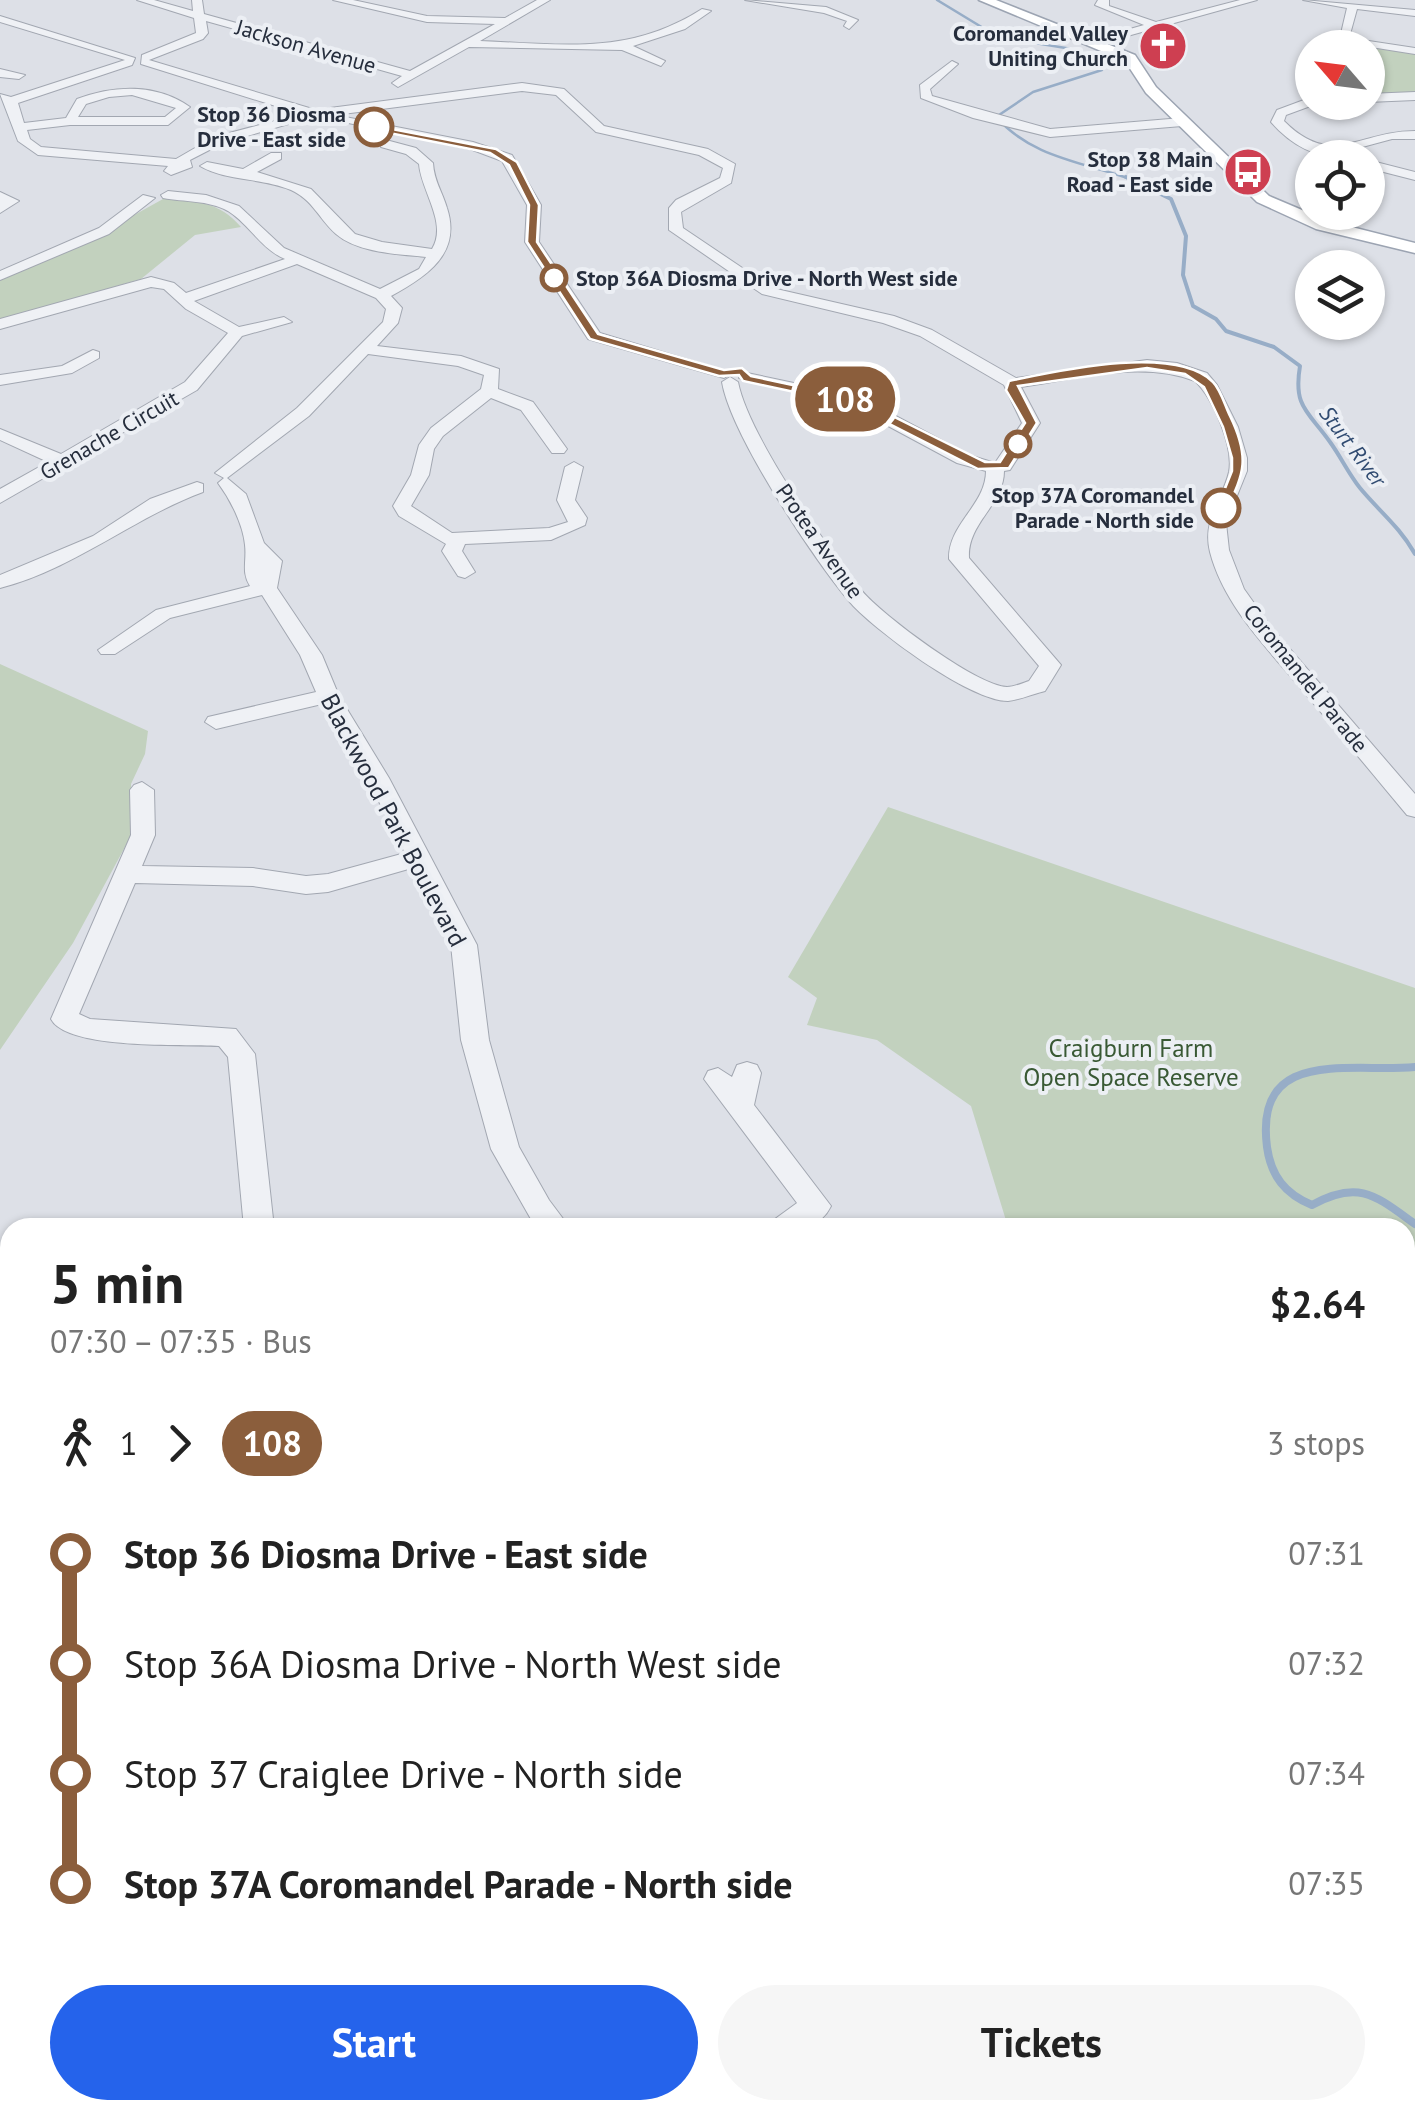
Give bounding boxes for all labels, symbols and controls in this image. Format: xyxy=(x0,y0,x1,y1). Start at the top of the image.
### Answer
street label: Jackson Avenue xyxy=(232,12,379,79)
place label: Coromandel Valley Uniting Church xyxy=(953,19,1128,72)
church icon: Coromandel Valley Uniting Church xyxy=(1137,20,1189,72)
north arrow xyxy=(1295,30,1385,120)
map controls xyxy=(1295,30,1385,340)
place label: Stop 36 Diosma Drive - East side xyxy=(197,100,346,153)
marker: Stop 36 Diosma Drive - East side xyxy=(355,108,393,146)
button: locate xyxy=(1295,140,1385,230)
place label: Stop 38 Main Road - East side xyxy=(1067,145,1213,198)
bus stop icon: Stop 38 Main Road - East side xyxy=(1222,146,1274,198)
button: layers xyxy=(1295,250,1385,340)
place label: Stop 36A Diosma Drive - North West side xyxy=(576,264,958,292)
marker: Stop 36A Diosma Drive - North West side xyxy=(541,265,567,291)
line badge: 108 xyxy=(788,366,902,432)
text: 108 xyxy=(815,376,875,422)
street label: Grenache Circuit xyxy=(35,384,184,486)
water label: Sturt River xyxy=(1314,400,1394,493)
unlabelled marker xyxy=(1005,431,1031,457)
street label: Protea Avenue xyxy=(770,478,870,604)
place label: Stop 37A Coromandel Parade - North side xyxy=(991,481,1195,534)
marker: Stop 37A Coromandel Parade - North side xyxy=(1202,489,1240,527)
street label: Coromandel Parade xyxy=(1238,598,1374,758)
street label: Blackwood Park Boulevard xyxy=(314,688,474,952)
park label: Craigburn Farm Open Space Reserve xyxy=(1023,1032,1239,1093)
text: 5 min xyxy=(50,1247,184,1318)
text: $2.64 xyxy=(1269,1279,1365,1328)
text: 07:30 – 07:35 · Bus xyxy=(50,1320,312,1362)
icon: walk xyxy=(50,1416,105,1471)
icon: forward xyxy=(152,1416,207,1471)
text: 108 xyxy=(242,1420,302,1466)
text: 1 xyxy=(120,1422,137,1464)
text: 3 stops xyxy=(1267,1422,1365,1464)
text: Stop 36 Diosma Drive - East side xyxy=(124,1529,648,1578)
text: 07:31 xyxy=(1288,1532,1365,1574)
text: Stop 36A Diosma Drive - North West side xyxy=(124,1639,781,1688)
text: 07:32 xyxy=(1288,1642,1365,1684)
text: Stop 37 Craiglee Drive - North side xyxy=(124,1749,683,1798)
text: 07:34 xyxy=(1288,1752,1365,1794)
text: Stop 37A Coromandel Parade - North side xyxy=(124,1859,793,1908)
text: 07:35 xyxy=(1288,1862,1365,1904)
button: Start xyxy=(50,1985,698,2100)
button: Tickets xyxy=(718,1985,1365,2100)

